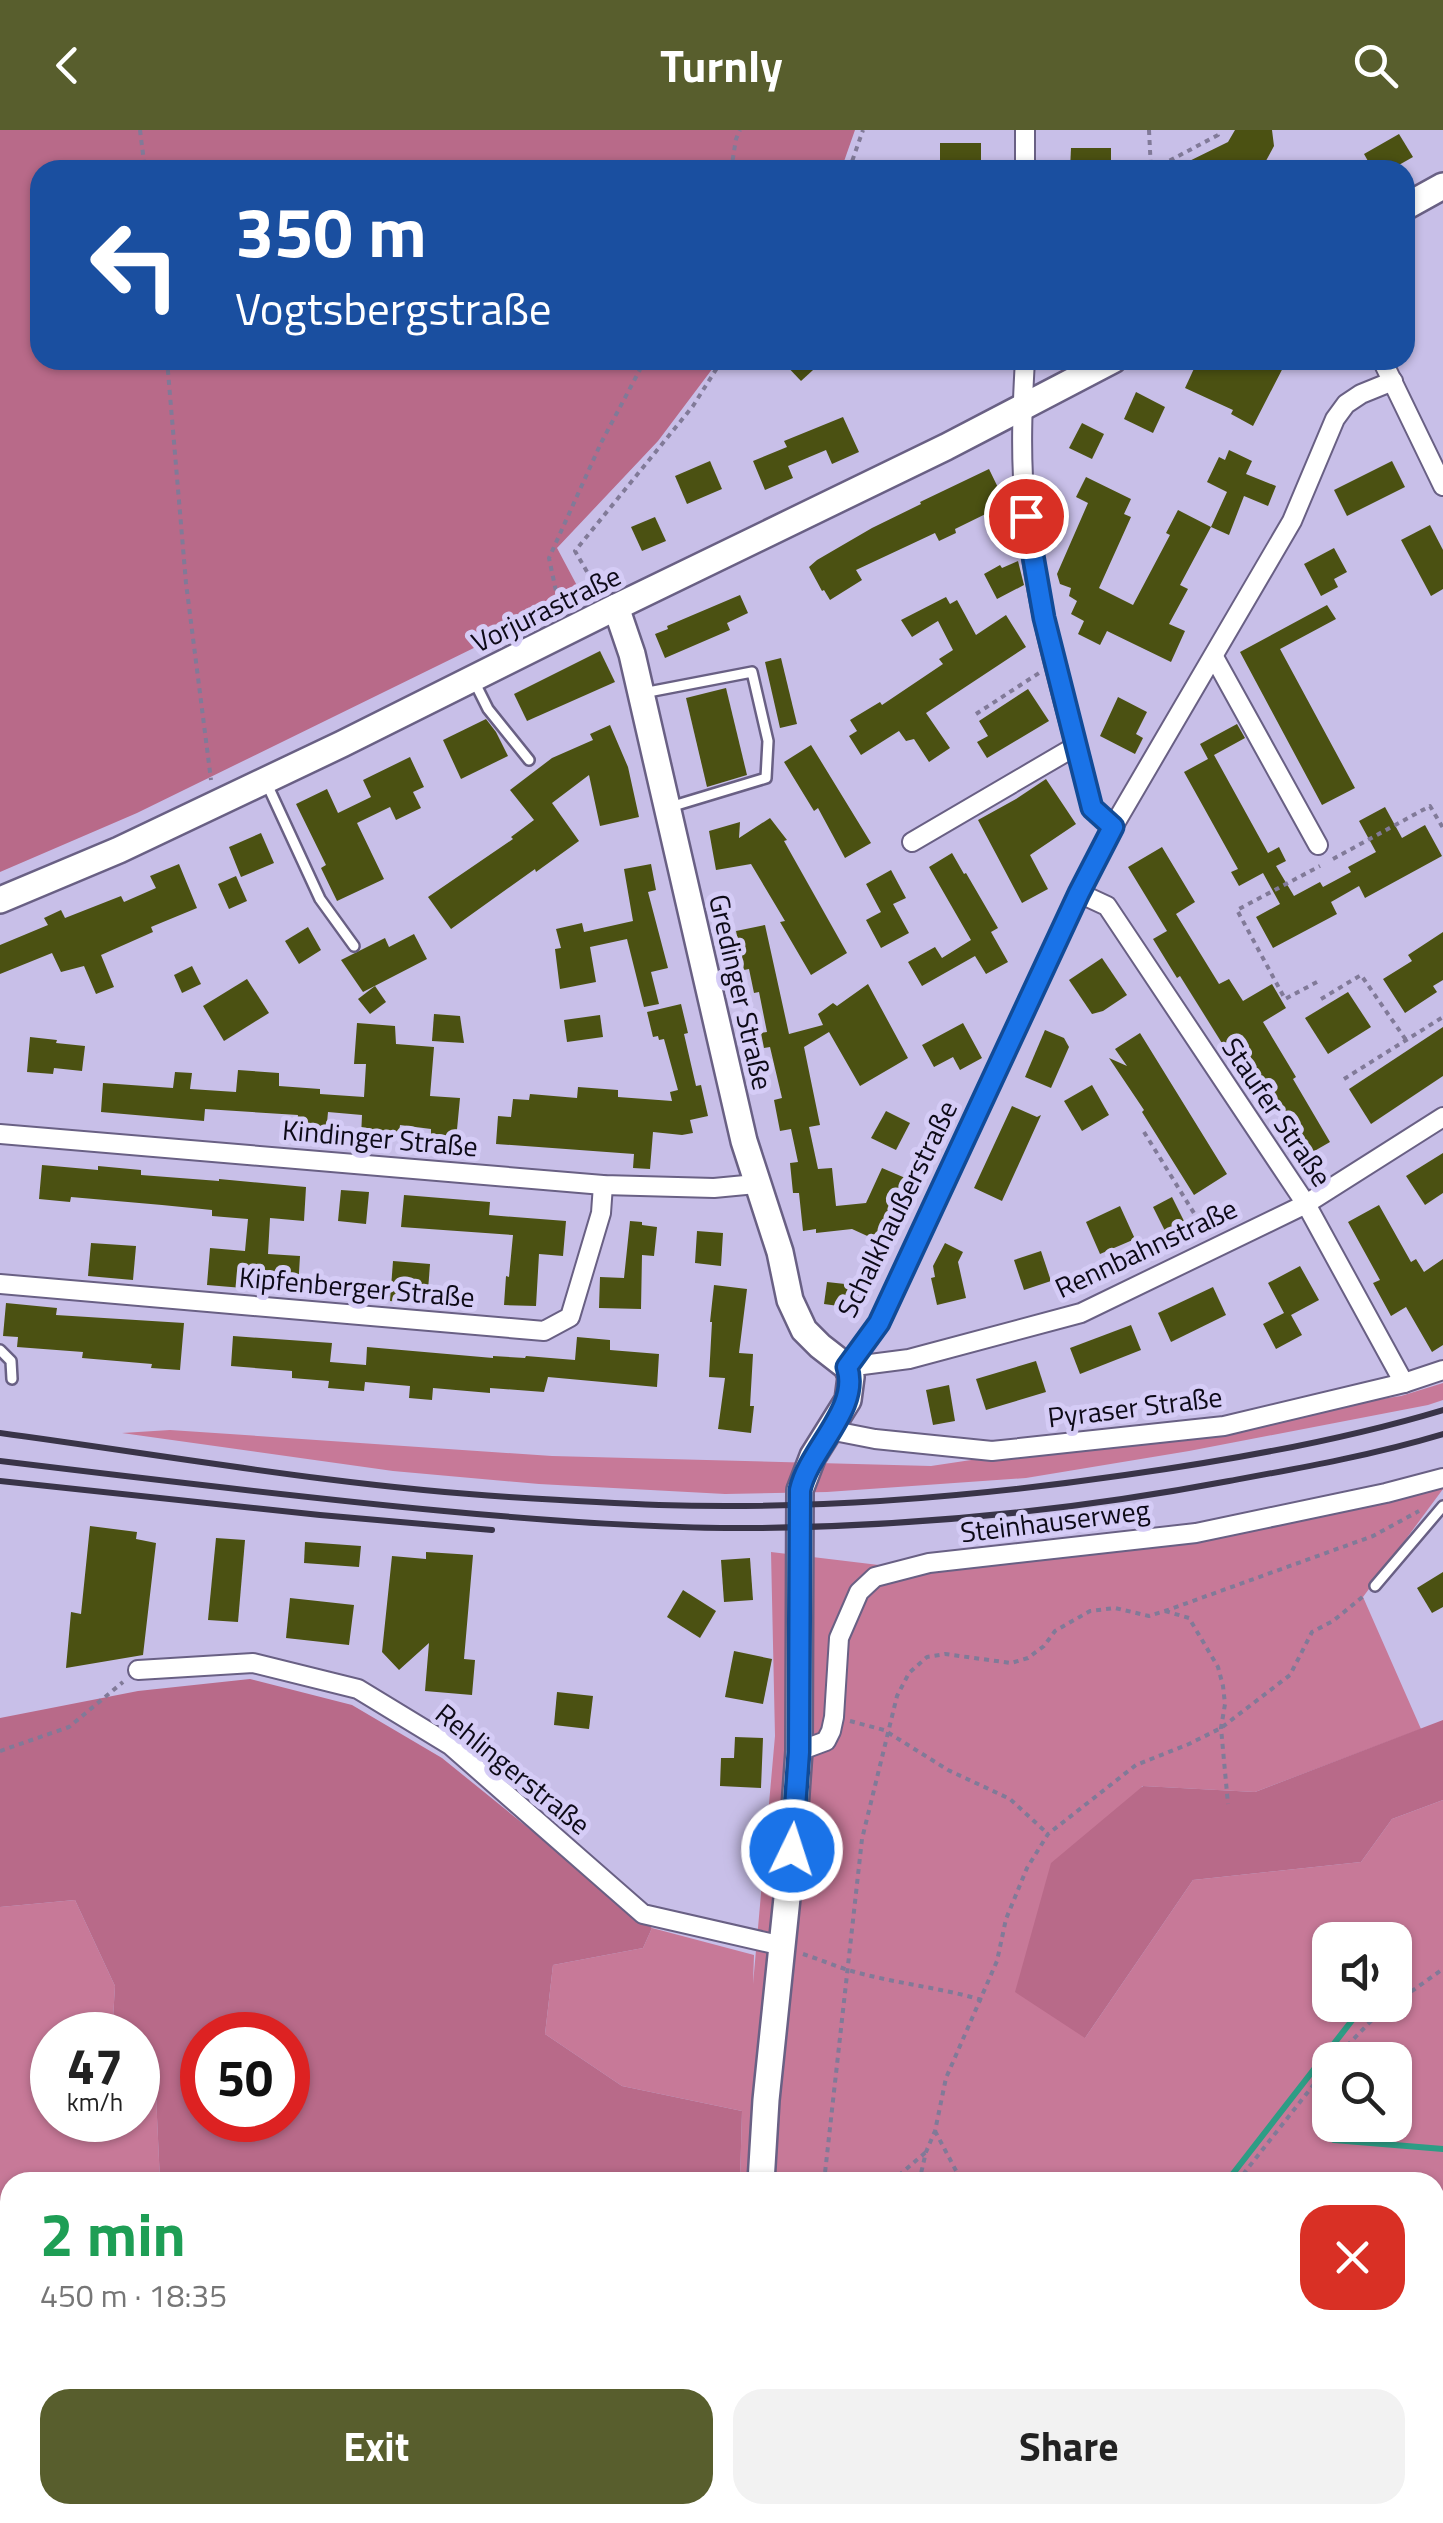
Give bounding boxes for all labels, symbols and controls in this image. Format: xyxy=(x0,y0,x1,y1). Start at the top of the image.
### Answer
text: Turnly xyxy=(660,31,783,99)
icon: back xyxy=(40,38,95,93)
icon: search xyxy=(1348,38,1403,93)
text: 350 m xyxy=(235,178,427,284)
icon: left xyxy=(70,200,200,330)
text: Vogtsbergstraße xyxy=(235,274,552,342)
pin xyxy=(984,474,1069,559)
icon: arrive xyxy=(999,489,1054,544)
street label: Vorjurastraße xyxy=(464,554,628,663)
street label: Gredinger Straße xyxy=(698,890,785,1094)
street label: Staufer Straße xyxy=(1212,1029,1343,1195)
street label: Schalkhaußerstraße xyxy=(825,1093,968,1325)
street label: Kindinger Straße xyxy=(280,1108,480,1167)
street label: Rennbahnstraße xyxy=(1048,1186,1244,1309)
street label: Kipfenberger Straße xyxy=(237,1255,477,1318)
street label: Pyraser Straße xyxy=(1045,1374,1225,1439)
street label: Steinhauserweg xyxy=(958,1488,1152,1553)
street label: Rehlingerstraße xyxy=(426,1692,600,1845)
position arrow xyxy=(740,1798,844,1902)
map controls xyxy=(1312,1922,1412,2142)
button: sound xyxy=(1312,1922,1412,2022)
speed limit sign: 50 xyxy=(180,2012,310,2142)
text: 47 xyxy=(67,2027,123,2103)
button: search xyxy=(1312,2042,1412,2142)
text: km/h xyxy=(67,2083,123,2121)
text: 2 min xyxy=(40,2188,186,2279)
button: close xyxy=(1300,2205,1405,2310)
text: 450 m · 18:35 xyxy=(40,2271,227,2319)
button: Exit xyxy=(40,2389,713,2504)
button: Share xyxy=(733,2389,1405,2504)

